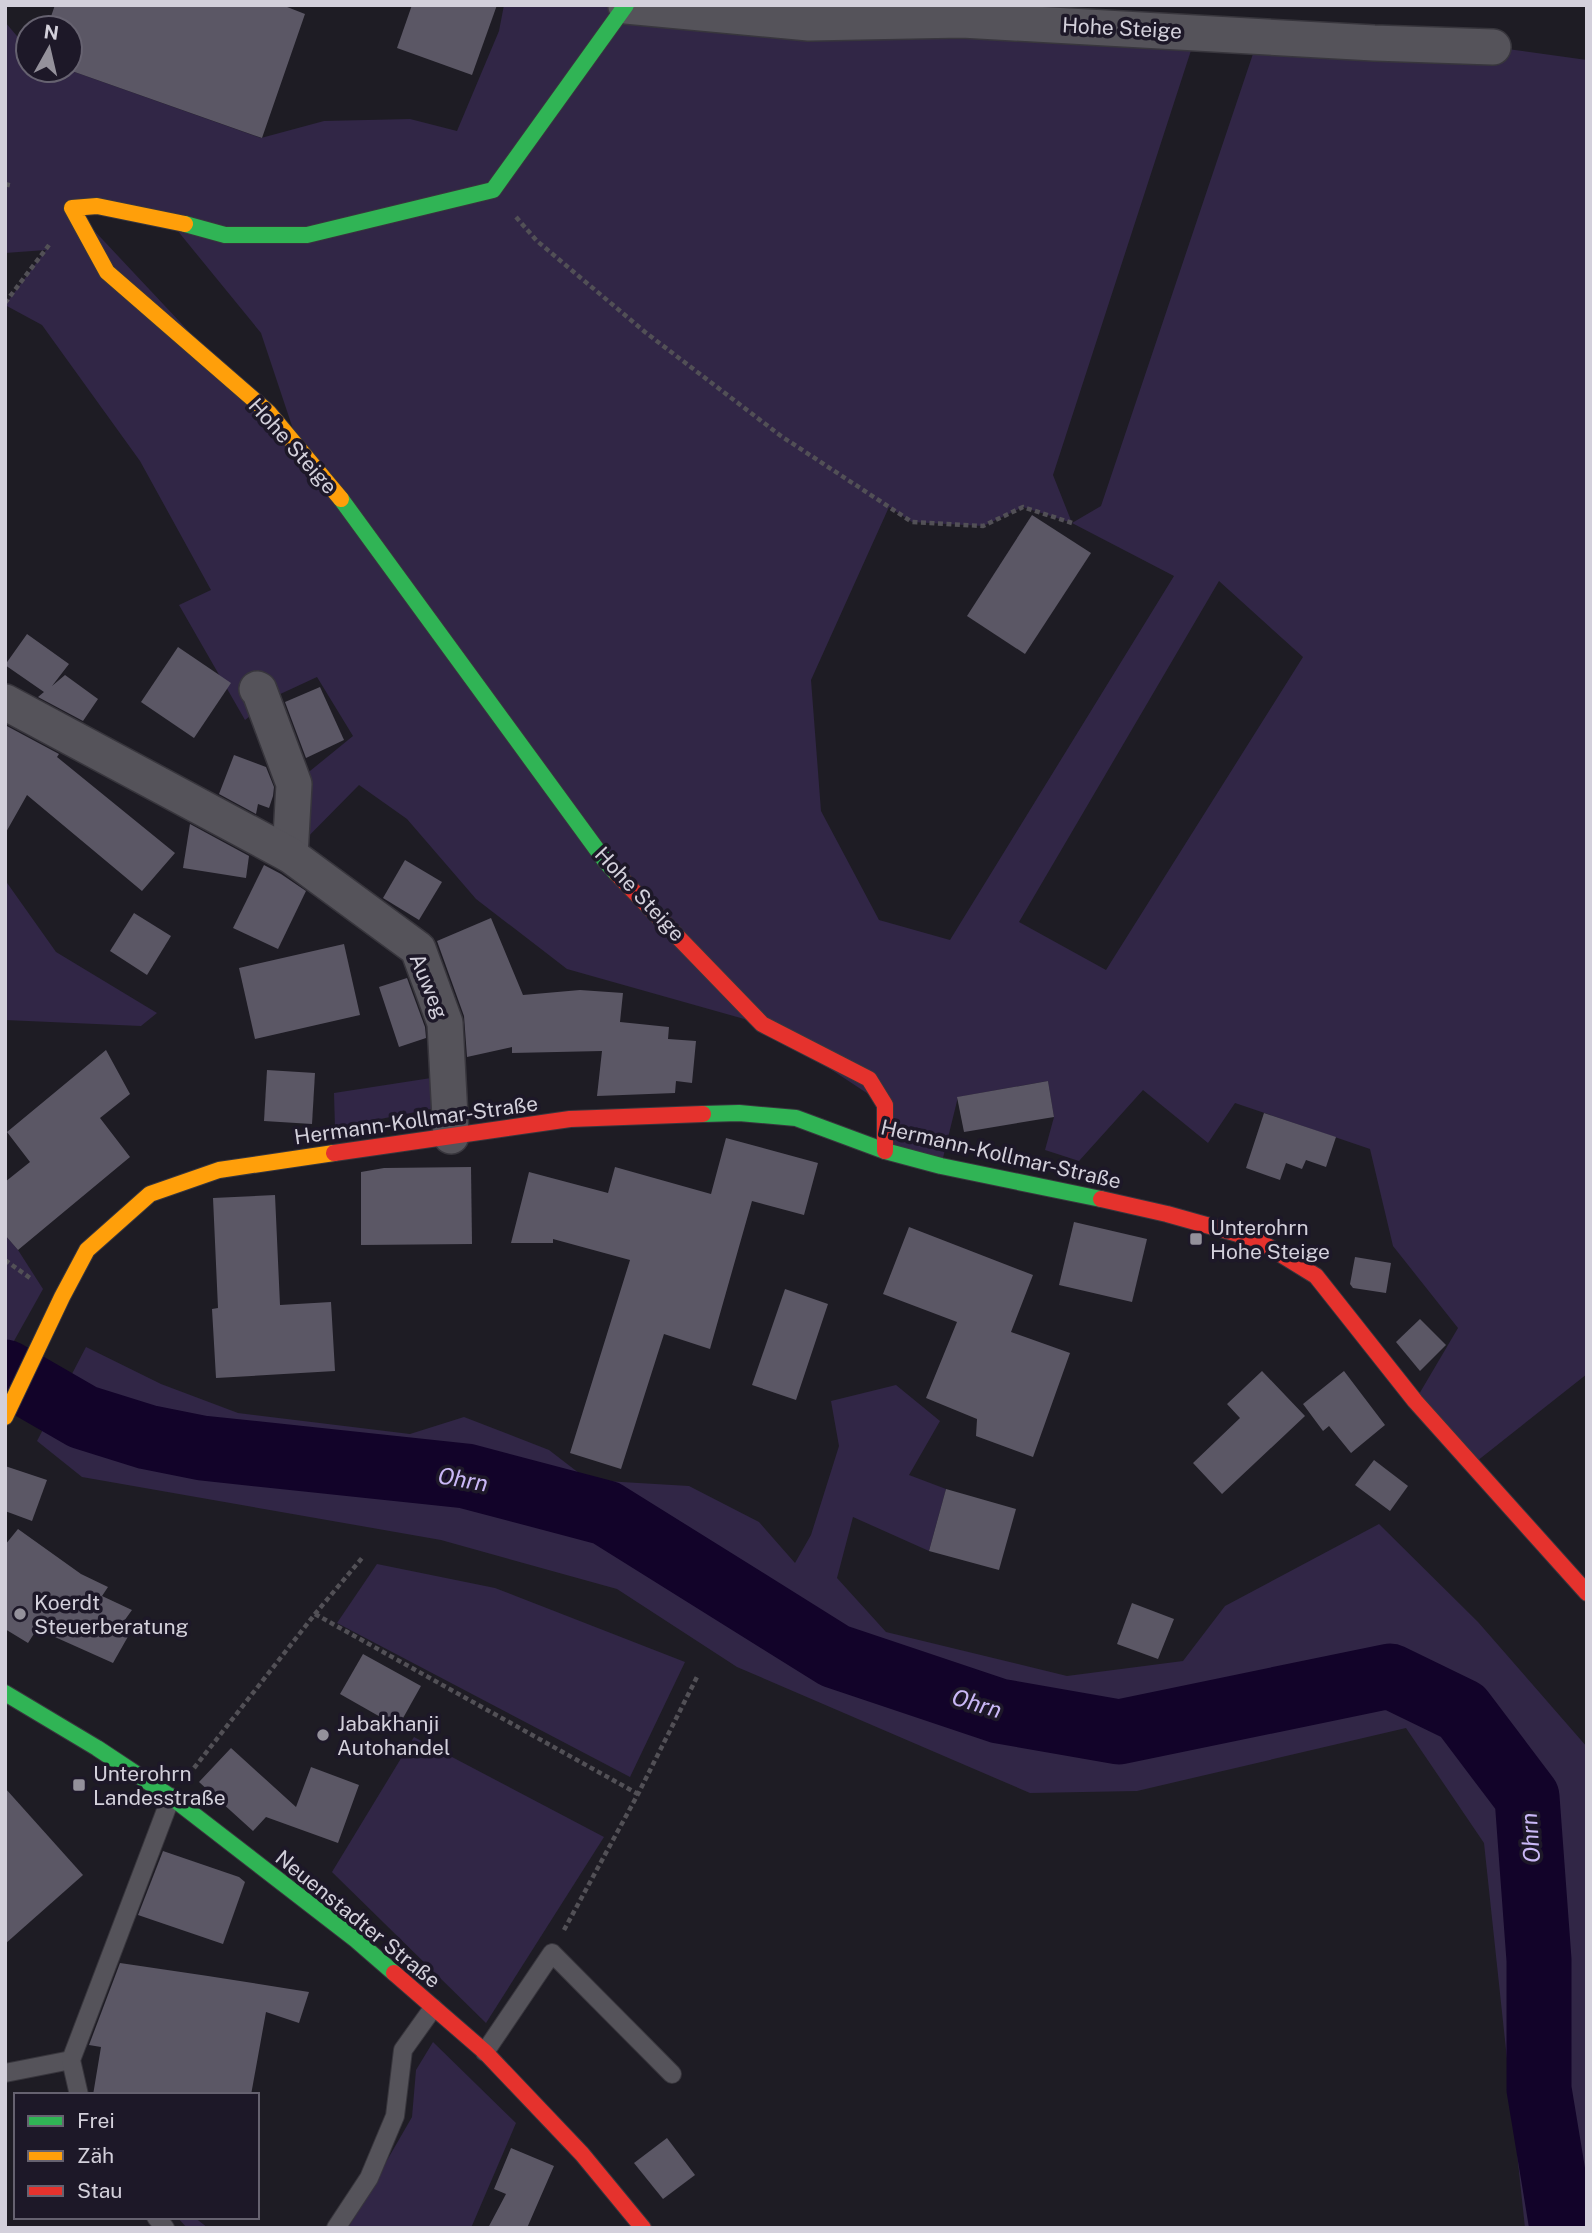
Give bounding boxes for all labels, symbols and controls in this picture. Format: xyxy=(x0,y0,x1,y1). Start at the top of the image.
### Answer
street label: Hohe Steige xyxy=(1061,12,1183,44)
north arrow xyxy=(14,14,84,84)
text: N xyxy=(42,20,60,44)
street label: Hohe Steige xyxy=(244,393,342,499)
street label: Hohe Steige xyxy=(590,842,690,946)
street label: Auweg xyxy=(405,950,453,1022)
street label: Hermann-Kollmar-Straße xyxy=(293,1091,539,1149)
street label: Hermann-Kollmar-Straße xyxy=(878,1114,1124,1194)
place label: Unterohrn Hohe Steige xyxy=(1210,1215,1330,1264)
marker: Unterohrn Hohe Steige xyxy=(1188,1231,1204,1247)
water label: Ohrn xyxy=(436,1461,490,1497)
place label: Koerdt Steuerberatung xyxy=(34,1590,189,1639)
marker: Koerdt Steuerberatung xyxy=(12,1606,28,1622)
water label: Ohrn xyxy=(949,1683,1005,1723)
place label: Jabakhanji Autohandel xyxy=(337,1711,450,1760)
marker: Jabakhanji Autohandel xyxy=(315,1727,331,1743)
place label: Unterohrn Landesstraße xyxy=(93,1761,226,1810)
marker: Unterohrn Landesstraße xyxy=(71,1777,87,1793)
water label: Ohrn xyxy=(1515,1812,1545,1864)
street label: Neuenstadter Straße xyxy=(271,1845,445,1993)
legend xyxy=(14,2093,259,2219)
text: Frei xyxy=(77,2108,115,2133)
text: Zäh xyxy=(77,2143,114,2168)
text: Stau xyxy=(77,2178,123,2203)

